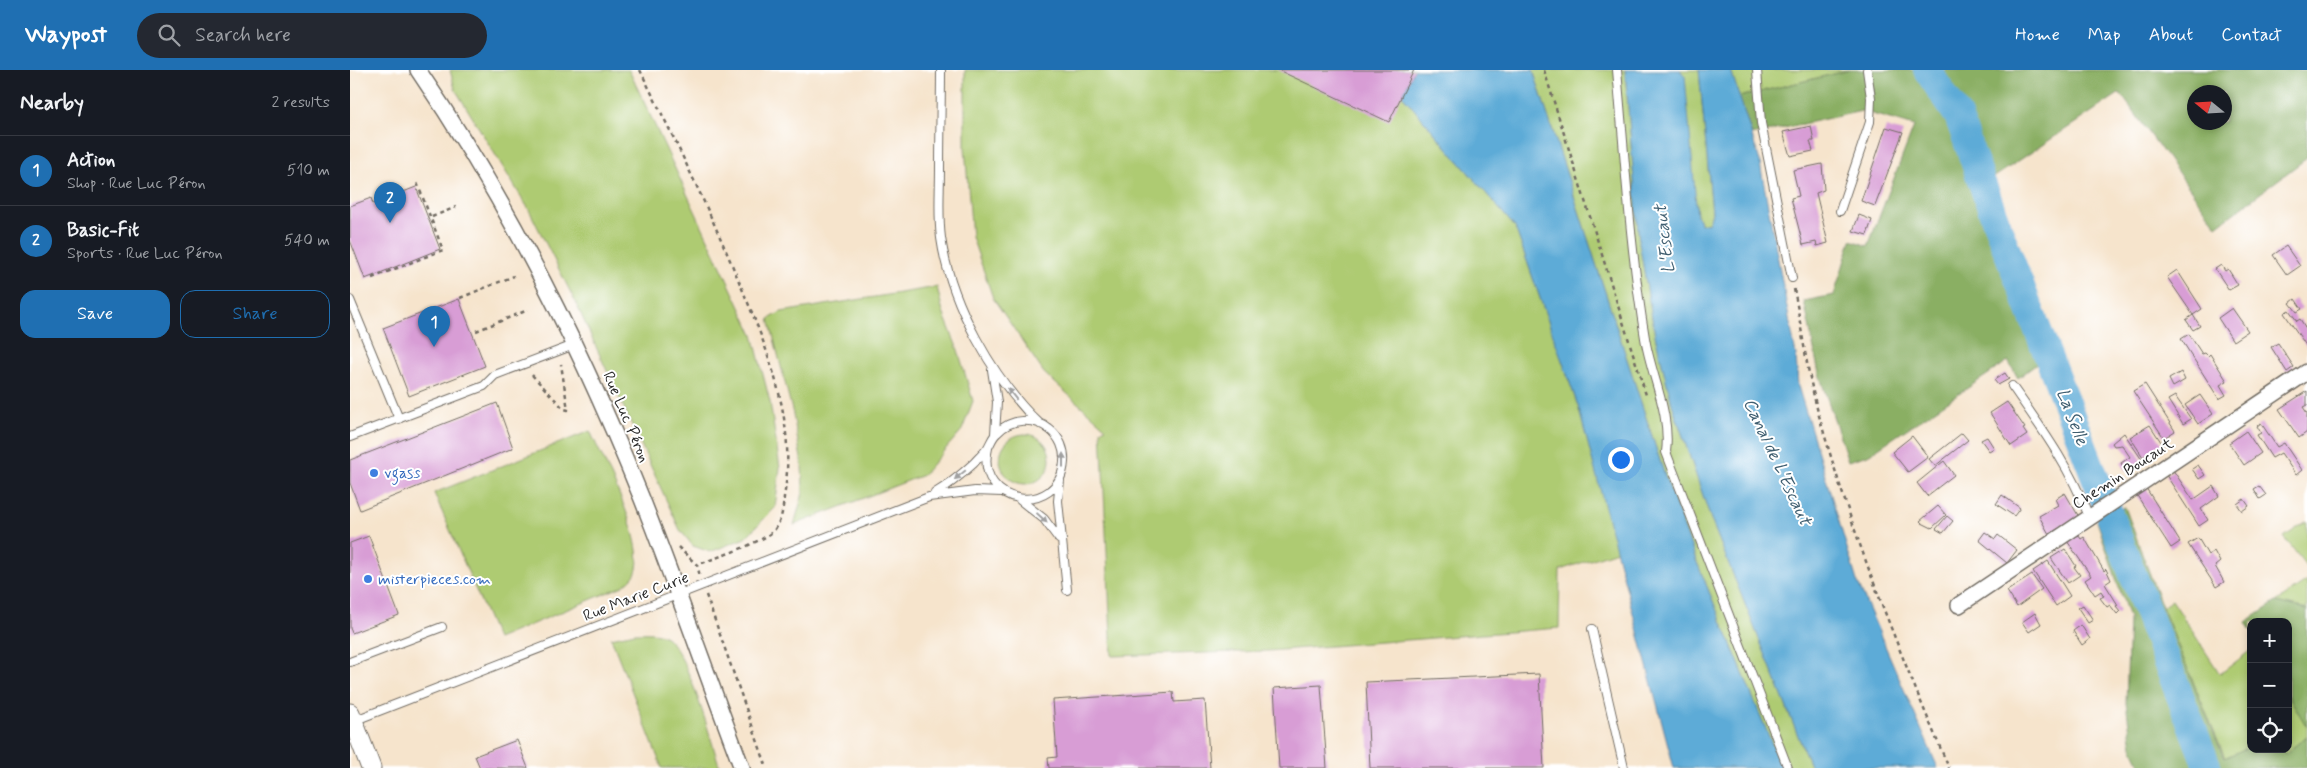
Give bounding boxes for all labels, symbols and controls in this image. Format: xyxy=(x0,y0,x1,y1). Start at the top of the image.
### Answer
search box xyxy=(137,13,487,58)
text: Waypost xyxy=(25,20,107,51)
icon: search xyxy=(155,21,183,49)
text: Search here xyxy=(195,23,291,48)
text: Home xyxy=(2015,23,2060,47)
text: Map xyxy=(2088,23,2121,47)
text: About xyxy=(2149,23,2193,47)
text: Contact xyxy=(2221,23,2282,47)
north arrow xyxy=(2187,85,2232,130)
text: Nearby xyxy=(20,89,84,117)
text: 2 results xyxy=(272,92,330,113)
text: Action xyxy=(67,148,115,173)
text: 1 xyxy=(32,160,40,181)
text: 510 m xyxy=(287,160,330,181)
text: Shop · Rue Luc Péron xyxy=(67,173,206,194)
pin: 2 xyxy=(374,182,406,223)
water label: L'Escaut xyxy=(1649,201,1681,275)
text: Basic-Fit xyxy=(67,218,139,243)
text: 2 xyxy=(32,230,40,251)
text: 540 m xyxy=(284,230,330,251)
text: Sports · Rue Luc Péron xyxy=(67,243,223,264)
button: Save xyxy=(20,290,170,338)
button: Share xyxy=(180,290,330,338)
pin: 1 xyxy=(418,306,450,347)
street label: Rue Luc Péron xyxy=(597,368,655,466)
water label: La Selle xyxy=(2050,385,2094,449)
one-way arrow xyxy=(1007,388,1018,401)
water label: Canal de L'Escaut xyxy=(1737,395,1818,532)
street label: Chemin Boucaut xyxy=(2068,433,2178,515)
your location xyxy=(1608,447,1634,473)
one-way arrow xyxy=(1059,452,1067,468)
place label: vgass xyxy=(384,463,420,485)
marker: vgass xyxy=(368,467,380,479)
one-way arrow xyxy=(954,469,967,480)
one-way arrow xyxy=(1035,512,1047,524)
street label: Rue Marie Curie xyxy=(580,567,692,627)
place label: misterpieces.com xyxy=(378,569,491,590)
marker: misterpieces.com xyxy=(362,573,374,585)
map controls xyxy=(2247,618,2292,753)
button: + xyxy=(2247,618,2292,663)
button: − xyxy=(2247,663,2292,708)
button: locate xyxy=(2247,708,2292,753)

